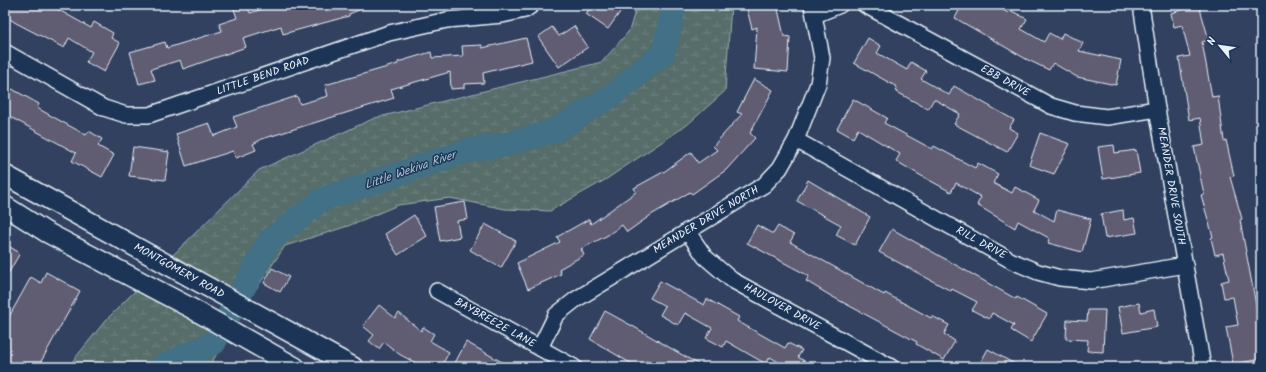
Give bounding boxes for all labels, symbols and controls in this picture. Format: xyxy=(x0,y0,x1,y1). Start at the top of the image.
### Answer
north arrow xyxy=(1200,26,1240,66)
text: N xyxy=(1203,34,1222,49)
street label: LITTLE BEND ROAD xyxy=(214,52,312,100)
street label: EBB DRIVE xyxy=(977,60,1034,102)
street label: MEANDER DRIVE SOUTH xyxy=(1152,126,1190,246)
water label: Little Wekiva River xyxy=(362,145,461,194)
street label: MEANDER DRIVE NORTH xyxy=(649,181,763,259)
street label: RILL DRIVE xyxy=(952,222,1010,265)
street label: MONTGOMERY ROAD xyxy=(130,239,228,303)
street label: HAULOVER DRIVE xyxy=(740,278,824,336)
street label: BAYBREEZE LANE xyxy=(451,293,539,353)

